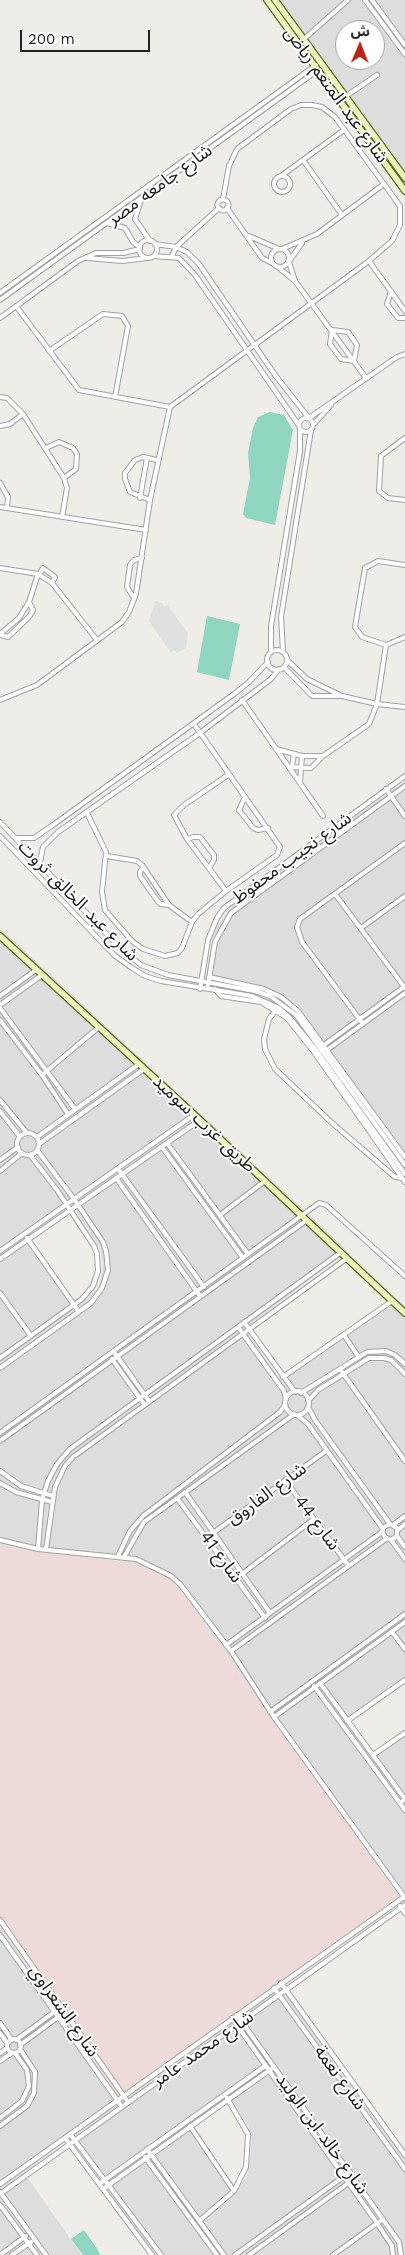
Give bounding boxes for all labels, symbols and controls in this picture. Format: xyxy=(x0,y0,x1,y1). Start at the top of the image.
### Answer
scale bar xyxy=(22,20,152,52)
north arrow xyxy=(335,20,385,70)
street label: شارع عبد المنعم رياض xyxy=(279,23,393,167)
text: 200 m xyxy=(28,30,75,48)
street label: شارع جامعه مصر xyxy=(103,140,217,230)
street label: شارع نجيب محفوظ xyxy=(228,807,356,909)
street label: شارع عبد الخالق ثروت xyxy=(13,836,143,966)
street label: طريق غرب سوميد xyxy=(148,1071,260,1177)
street label: شارع الفاروق xyxy=(223,1458,311,1530)
street label: شارع 44 xyxy=(289,1491,345,1555)
street label: شارع 41 xyxy=(195,1527,247,1587)
street label: شارع الشعراوي xyxy=(24,1961,104,2061)
street label: شارع محمد عامر xyxy=(148,2006,258,2092)
street label: شارع نعمة xyxy=(309,2041,371,2115)
street label: شارع خالد ابن الوليد xyxy=(271,2069,373,2199)

